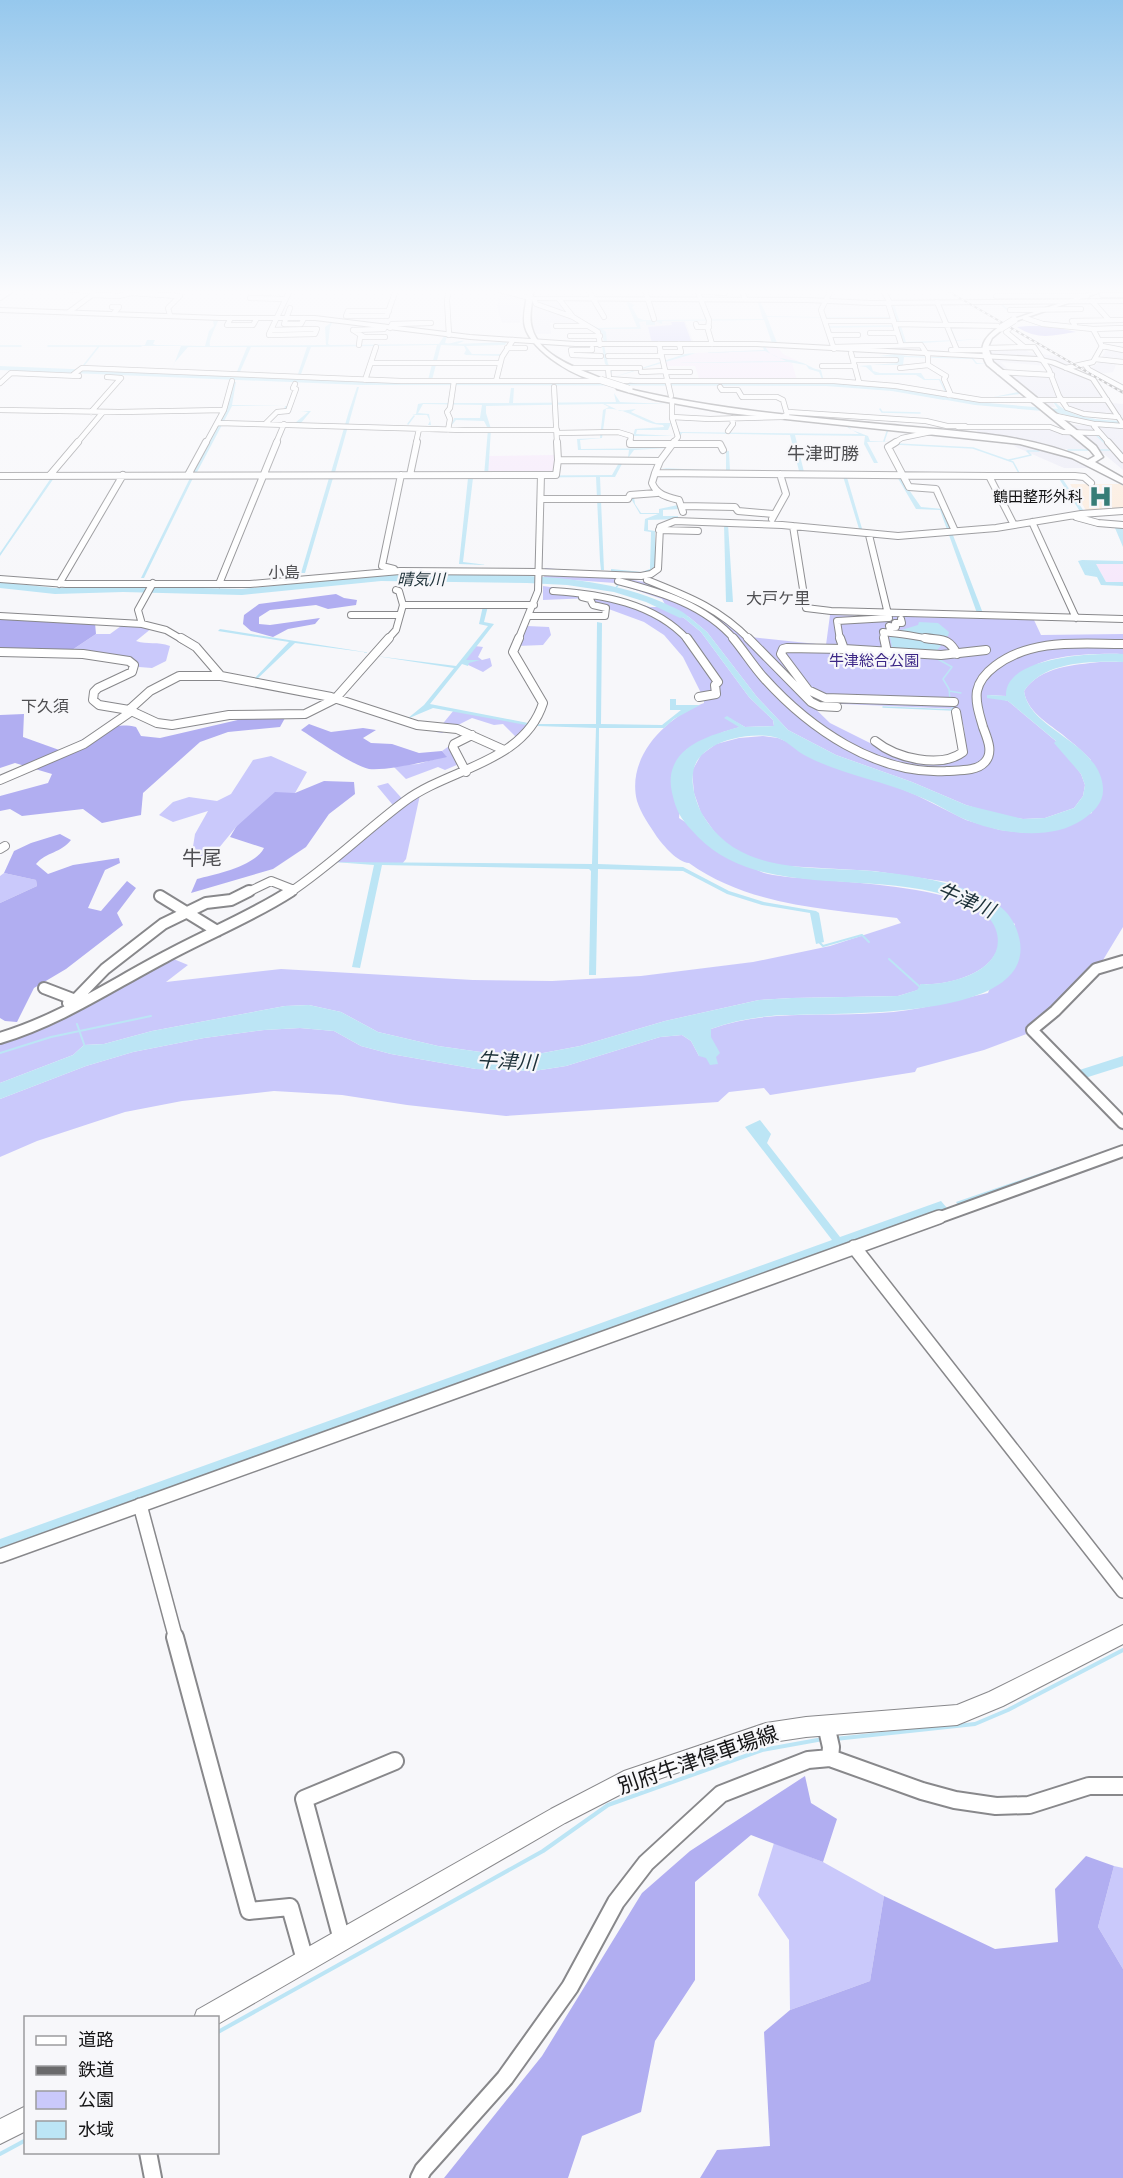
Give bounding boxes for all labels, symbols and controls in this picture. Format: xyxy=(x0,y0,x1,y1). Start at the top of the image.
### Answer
district label: 牛津町勝 xyxy=(787,442,859,464)
hospital icon: 鶴田整形外科 xyxy=(1088,484,1114,510)
place label: 鶴田整形外科 xyxy=(993,487,1083,505)
district label: 小島 xyxy=(268,562,300,582)
water label: 晴気川 xyxy=(397,569,447,589)
district label: 大戸ケ里 xyxy=(746,588,810,608)
park label: 牛津総合公園 xyxy=(829,651,919,669)
district label: 下久須 xyxy=(21,696,69,716)
district label: 牛尾 xyxy=(182,845,222,869)
water label: 牛津川 xyxy=(934,876,1001,923)
water label: 牛津川 xyxy=(476,1046,540,1074)
street label: 別府牛津停車場線 xyxy=(614,1719,781,1799)
legend xyxy=(24,2016,219,2154)
text: 道路 xyxy=(78,2028,114,2050)
text: 鉄道 xyxy=(78,2058,114,2080)
text: 公園 xyxy=(78,2088,114,2110)
text: 水域 xyxy=(78,2118,114,2140)

